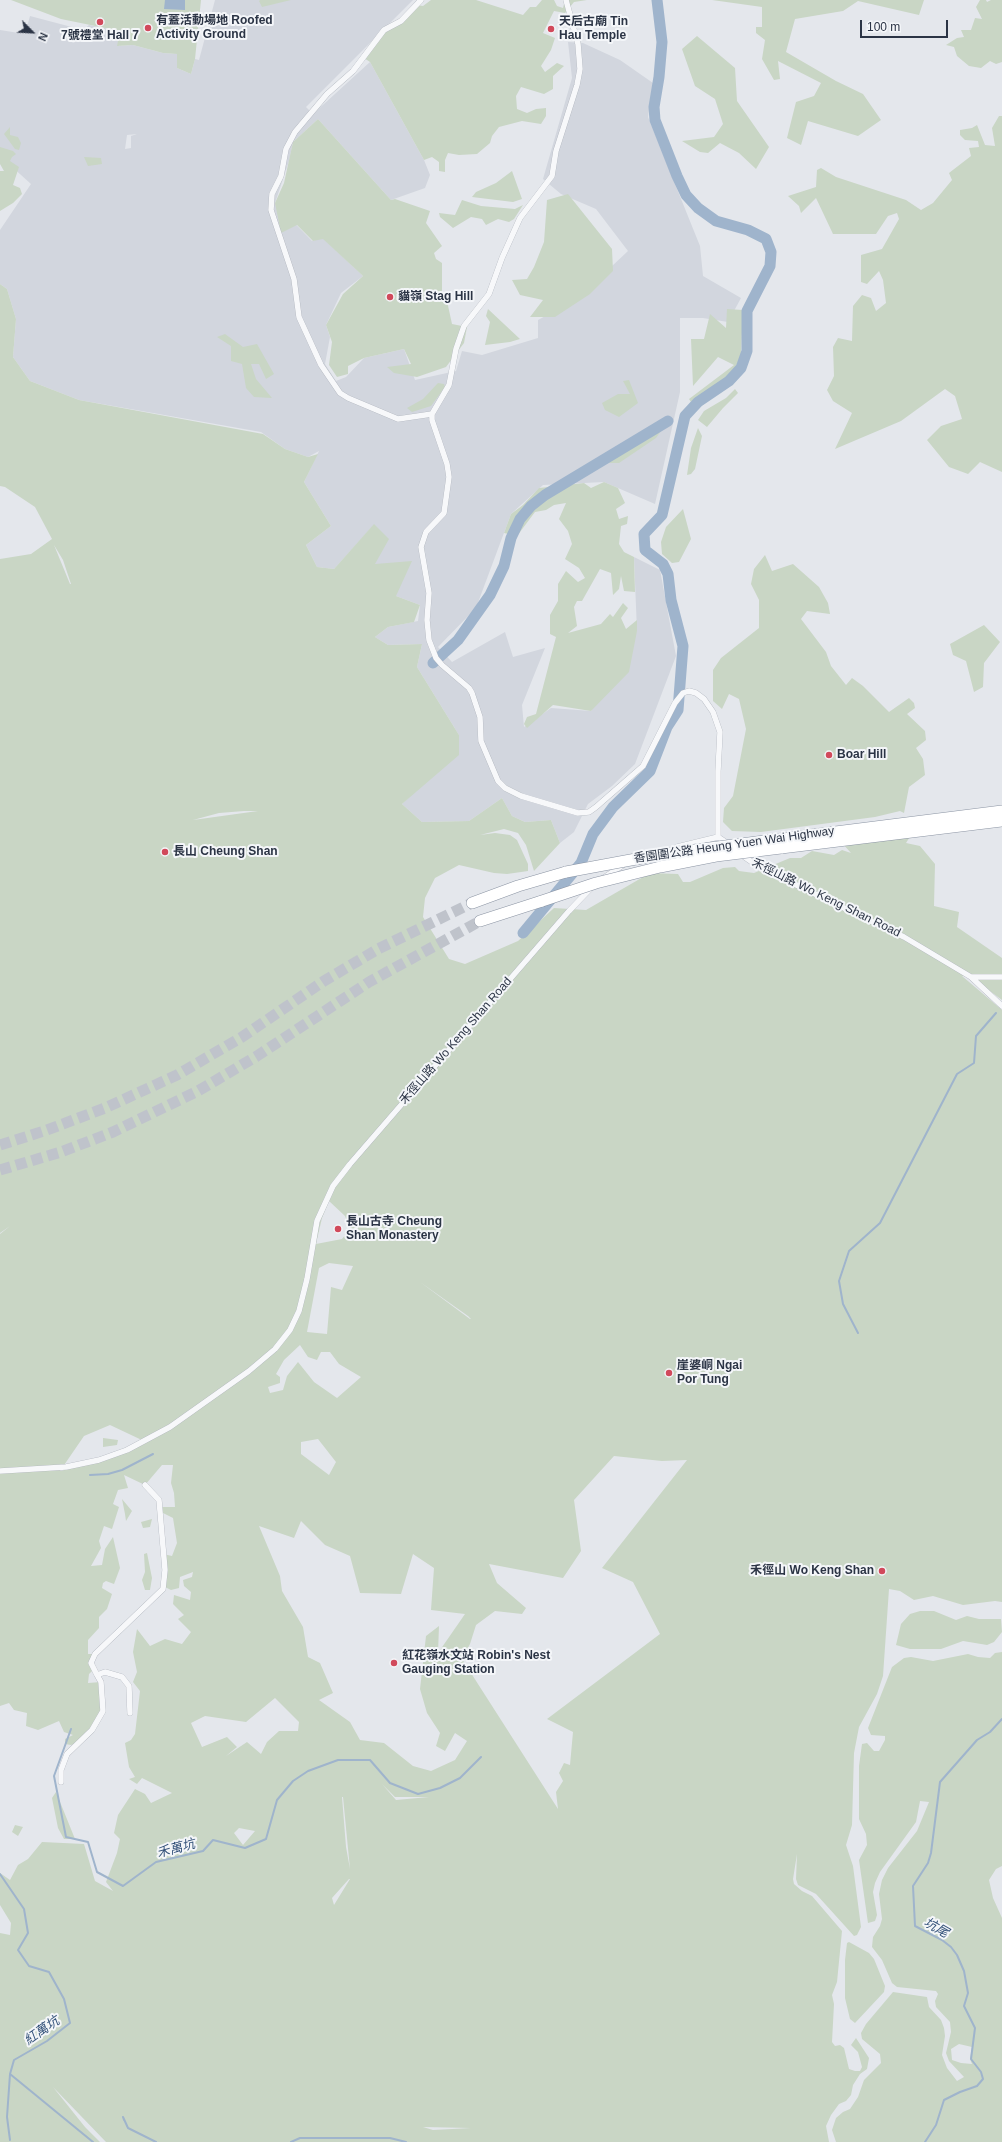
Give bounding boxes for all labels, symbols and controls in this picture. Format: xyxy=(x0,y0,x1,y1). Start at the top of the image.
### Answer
north arrow xyxy=(12,12,52,52)
scale bar xyxy=(862,12,950,38)
place label: 有蓋活動場地 Roofed Activity Ground xyxy=(156,14,273,42)
place label: 天后古廟 Tin Hau Temple xyxy=(559,15,628,43)
marker: 7號禮堂 Hall 7 xyxy=(95,17,105,27)
text: 100 m xyxy=(867,20,900,34)
marker: 有蓋活動場地 Roofed Activity Ground xyxy=(143,23,153,33)
marker: 天后古廟 Tin Hau Temple xyxy=(546,24,556,34)
place label: 7號禮堂 Hall 7 xyxy=(61,29,139,43)
text: N xyxy=(36,31,50,43)
place label: 貓嶺 Stag Hill xyxy=(398,290,473,304)
marker: 貓嶺 Stag Hill xyxy=(385,292,395,302)
place label: Boar Hill xyxy=(837,748,886,762)
marker: Boar Hill xyxy=(824,750,834,760)
street label: 香園圍公路 Heung Yuen Wai Highway xyxy=(633,824,835,866)
place label: 長山 Cheung Shan xyxy=(173,845,278,859)
marker: 長山 Cheung Shan xyxy=(160,847,170,857)
street label: 禾徑山路 Wo Keng Shan Road xyxy=(749,856,903,940)
street label: 禾徑山路 Wo Keng Shan Road xyxy=(397,974,515,1108)
place label: 長山古寺 Cheung Shan Monastery xyxy=(346,1215,442,1243)
marker: 長山古寺 Cheung Shan Monastery xyxy=(333,1224,343,1234)
place label: 崖婆峒 Ngai Por Tung xyxy=(677,1359,742,1387)
marker: 崖婆峒 Ngai Por Tung xyxy=(664,1368,674,1378)
place label: 禾徑山 Wo Keng Shan xyxy=(750,1564,874,1578)
marker: 禾徑山 Wo Keng Shan xyxy=(877,1566,887,1576)
place label: 紅花嶺水文站 Robin's Nest Gauging Station xyxy=(402,1649,550,1677)
marker: 紅花嶺水文站 Robin's Nest Gauging Station xyxy=(389,1658,399,1668)
water label: 禾萬坑 xyxy=(155,1836,197,1862)
water label: 坑尾 xyxy=(921,1915,951,1941)
water label: 紅萬坑 xyxy=(22,2013,62,2049)

